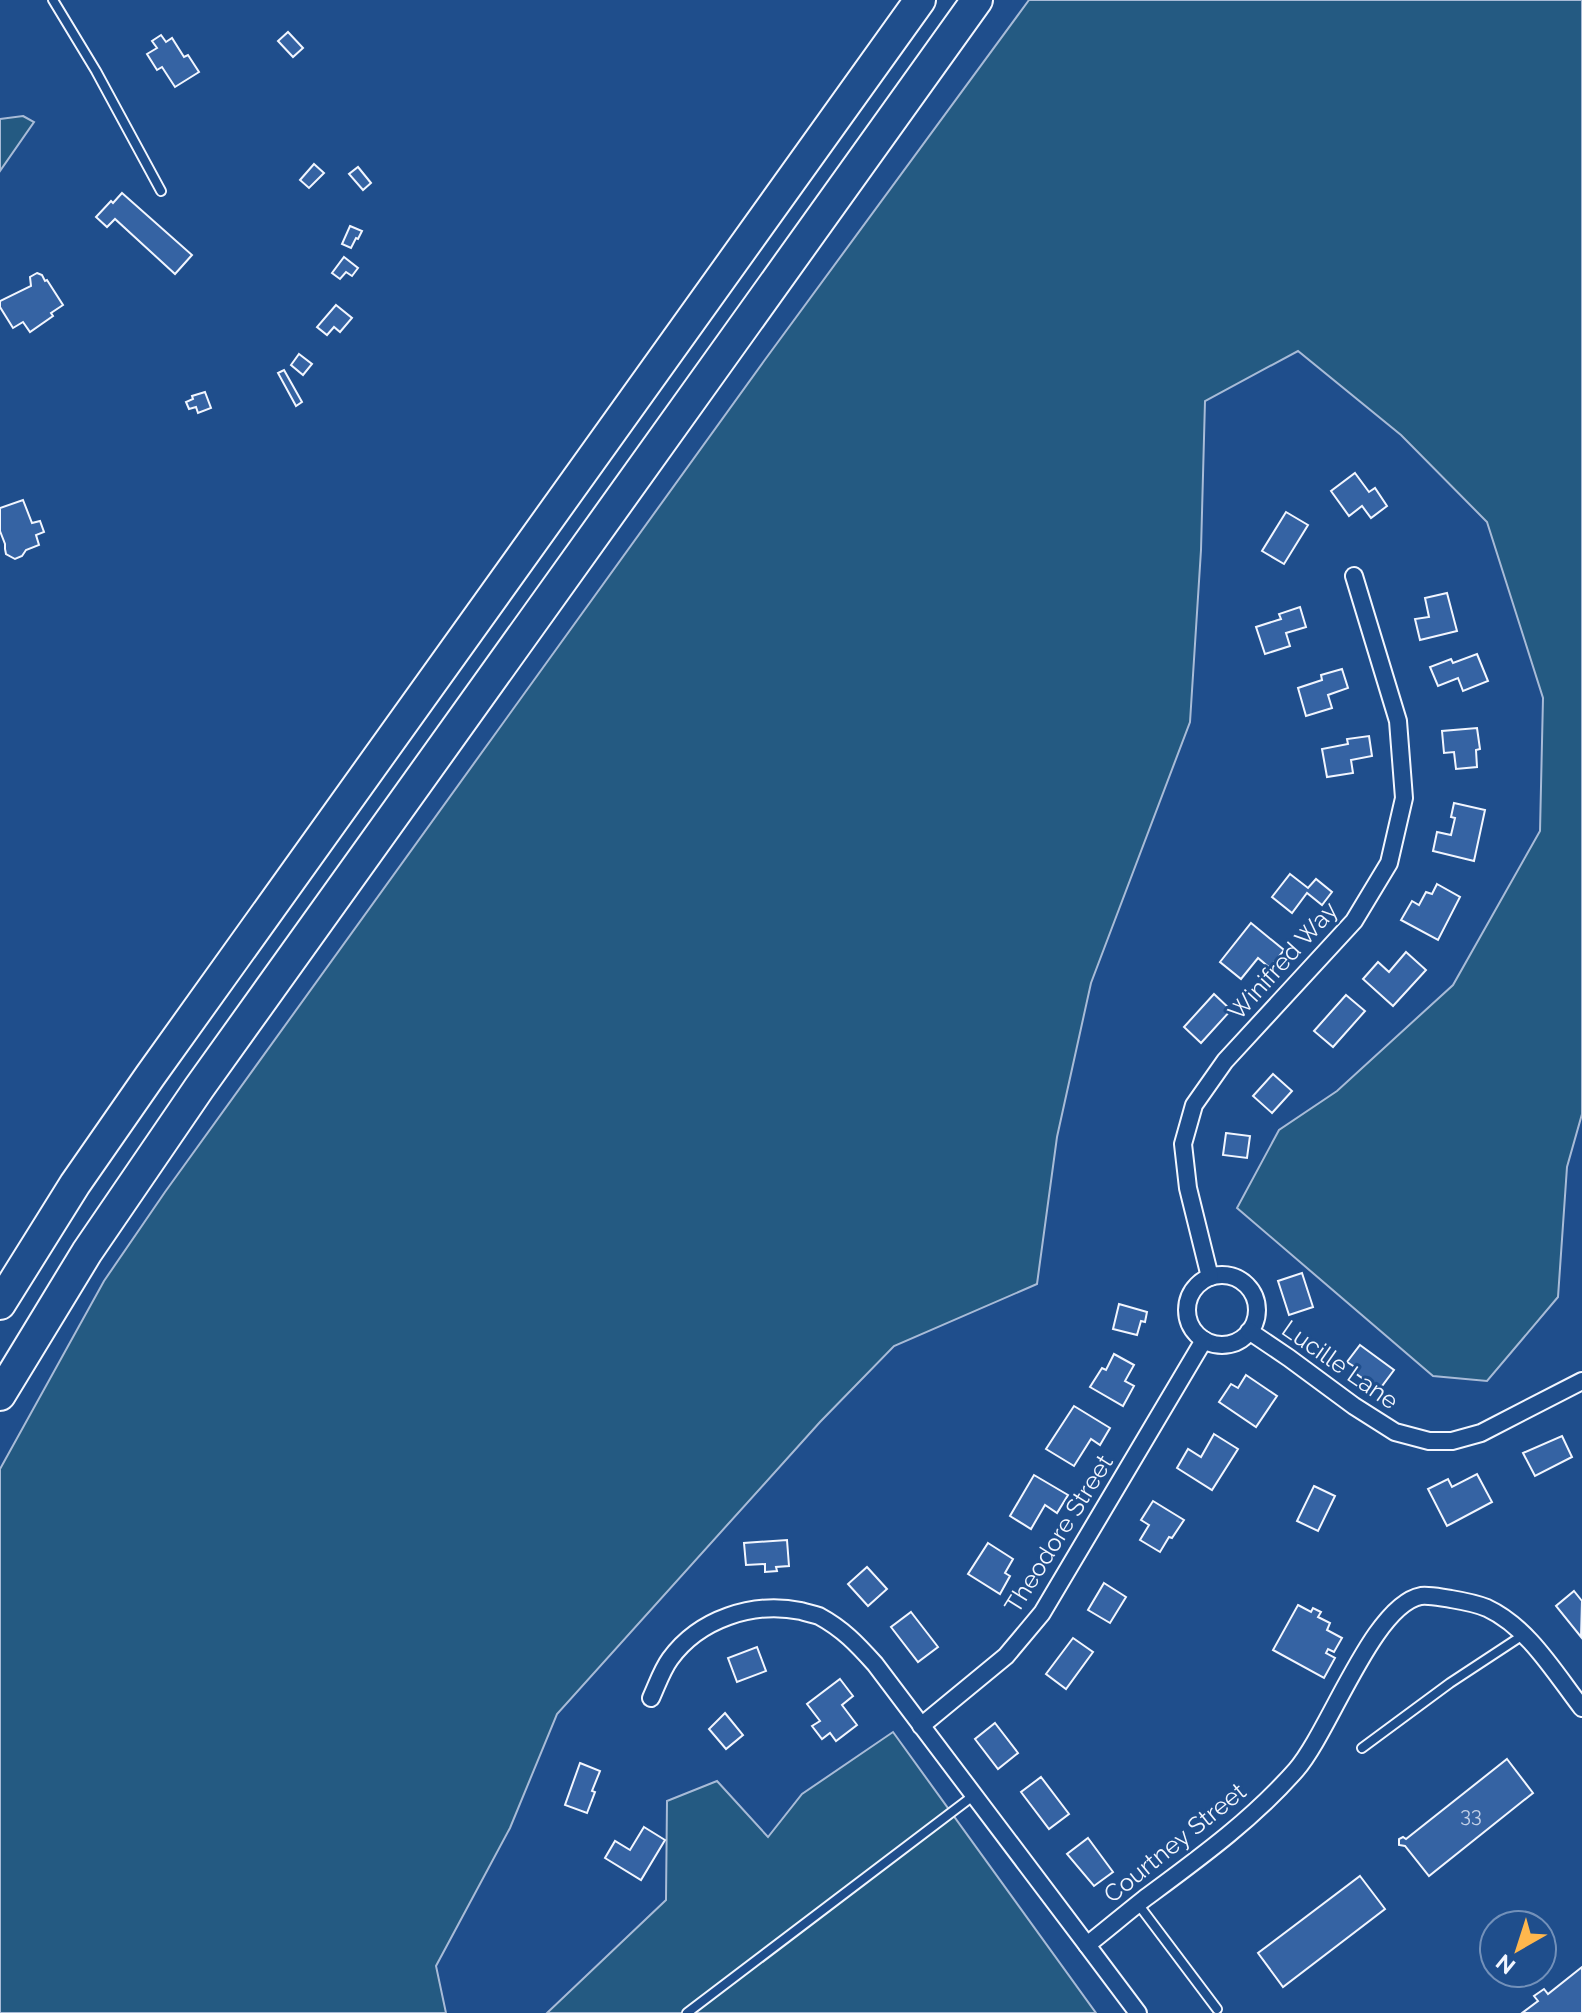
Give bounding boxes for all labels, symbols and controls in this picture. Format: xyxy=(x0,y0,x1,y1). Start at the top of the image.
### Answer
street label: Winifred Way xyxy=(1222,895,1343,1026)
street label: Lucille Lane xyxy=(1277,1314,1404,1415)
street label: Theodore Street xyxy=(998,1449,1119,1618)
street label: Courtney Street xyxy=(1098,1777,1252,1909)
house number: 33 xyxy=(1460,1803,1482,1827)
north arrow xyxy=(1478,1909,1558,1989)
text: N xyxy=(1491,1949,1520,1980)

